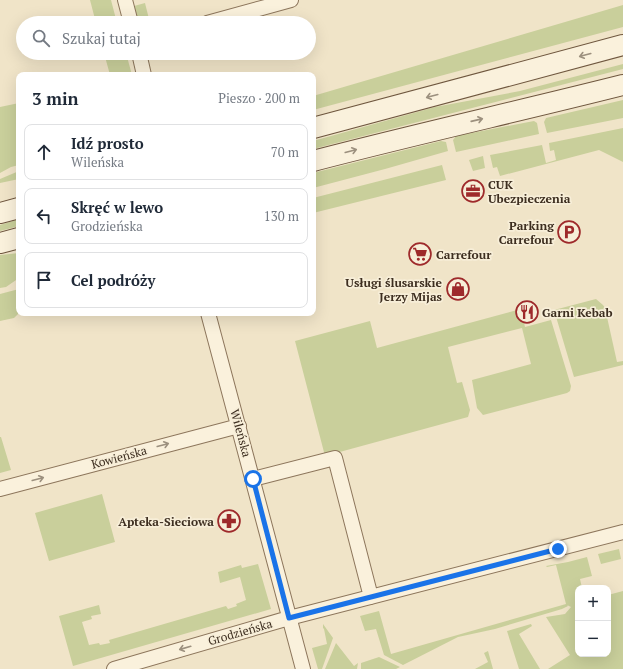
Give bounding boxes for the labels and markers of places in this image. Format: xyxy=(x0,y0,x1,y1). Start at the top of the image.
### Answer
place label: CUK Ubezpieczenia xyxy=(488,177,571,206)
office icon: CUK Ubezpieczenia xyxy=(460,178,486,204)
place label: Parking Carrefour xyxy=(499,218,555,247)
parking icon: Parking Carrefour xyxy=(556,219,582,245)
supermarket icon: Carrefour xyxy=(407,241,433,267)
place label: Carrefour xyxy=(436,247,492,262)
place label: Usługi ślusarskie Jerzy Mijas xyxy=(345,275,443,304)
shop icon: Usługi ślusarskie Jerzy Mijas xyxy=(445,276,471,302)
restaurant icon: Garni Kebab xyxy=(514,299,540,325)
place label: Garni Kebab xyxy=(542,305,613,320)
pharmacy icon: Apteka-Sieciowa xyxy=(216,508,242,534)
place label: Apteka-Sieciowa xyxy=(118,514,214,529)

